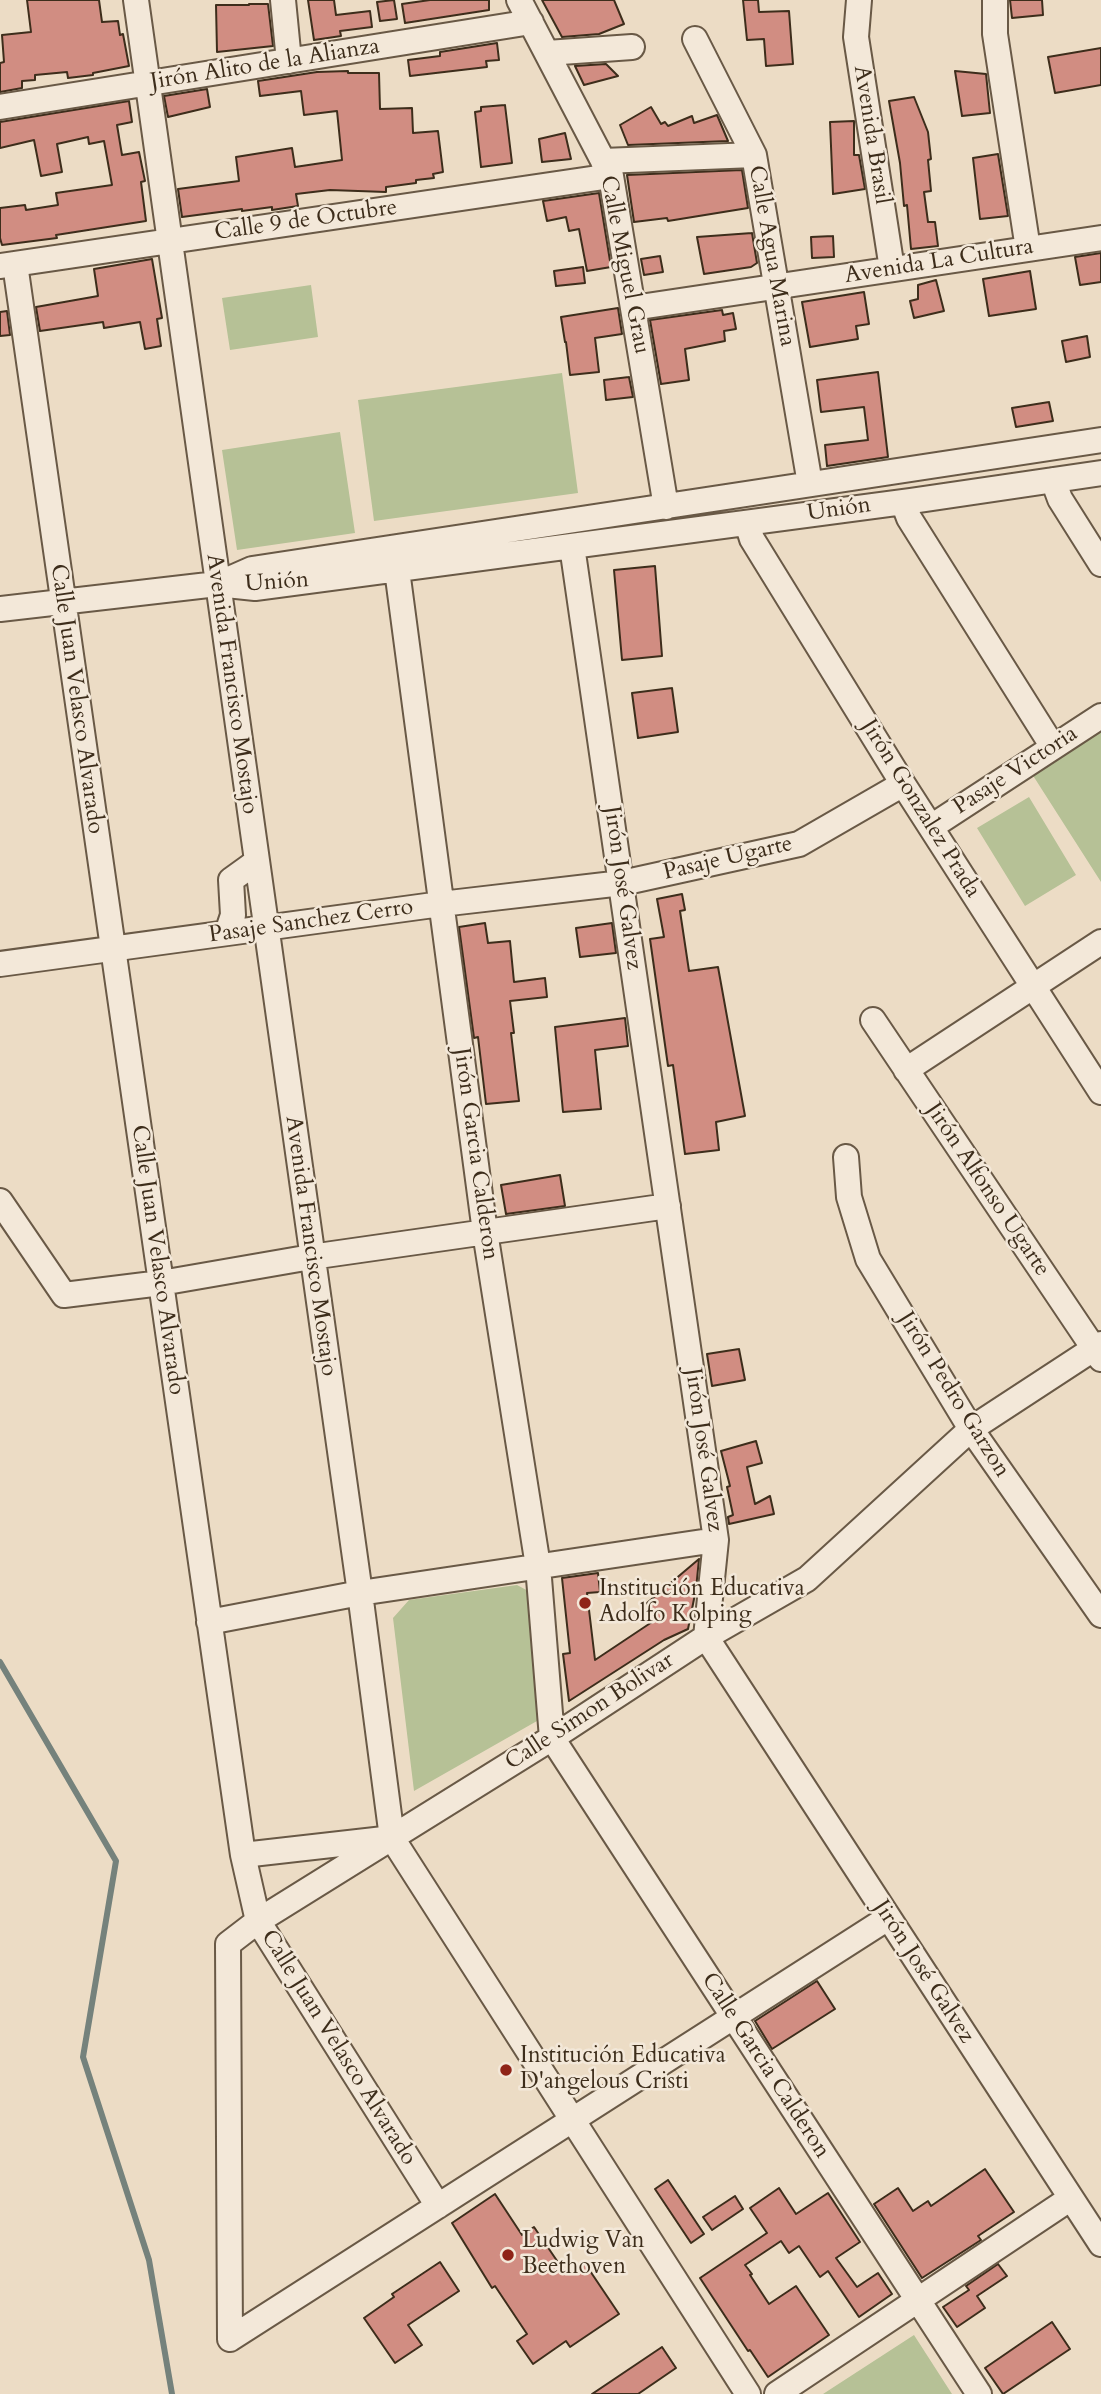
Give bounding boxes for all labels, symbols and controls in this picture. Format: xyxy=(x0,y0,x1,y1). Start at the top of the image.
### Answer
street label: Jirón Alito de la Alianza xyxy=(148,33,382,97)
street label: Avenida Brasil xyxy=(846,64,896,206)
street label: Calle Agua Marina xyxy=(741,163,801,349)
street label: Calle Miguel Grau xyxy=(593,173,655,357)
street label: Calle 9 de Octubre xyxy=(213,195,399,247)
street label: Avenida La Cultura xyxy=(843,233,1035,291)
street label: Unión xyxy=(805,492,873,528)
street label: Avenida Francisco Mostajo xyxy=(199,552,263,816)
street label: Calle Juan Velasco Alvarado xyxy=(43,562,109,836)
street label: Unión xyxy=(244,567,310,599)
street label: Jirón Gonzalez Prada xyxy=(854,715,986,903)
street label: Pasaje Victoria xyxy=(949,721,1083,821)
street label: Jirón José Galvez xyxy=(597,804,647,972)
street label: Pasaje Ugarte xyxy=(661,831,795,887)
street label: Pasaje Sanchez Cerro xyxy=(207,894,415,950)
street label: Jirón Garcia Calderon xyxy=(446,1046,504,1262)
street label: Jirón Alfonso Ugarte xyxy=(919,1098,1055,1282)
street label: Avenida Francisco Mostajo xyxy=(278,1114,342,1378)
street label: Calle Juan Velasco Alvarado xyxy=(124,1123,190,1397)
street label: Jirón Pedro Garzon xyxy=(891,1307,1015,1483)
street label: Jirón José Galvez xyxy=(678,1366,728,1534)
place label: Institución Educativa Adolfo Kolping xyxy=(599,1576,805,1630)
marker: Institución Educativa Adolfo Kolping xyxy=(577,1595,593,1611)
street label: Calle Simon Bolivar xyxy=(501,1647,679,1777)
street label: Jirón José Galvez xyxy=(866,1895,980,2049)
street label: Calle Juan Velasco Alvarado xyxy=(254,1925,422,2171)
street label: Calle Garcia Calderon xyxy=(695,1968,835,2164)
place label: Institución Educativa D'angelous Cristi xyxy=(520,2043,726,2097)
marker: Institución Educativa D'angelous Cristi xyxy=(498,2062,514,2078)
place label: Ludwig Van Beethoven xyxy=(522,2228,645,2282)
marker: Ludwig Van Beethoven xyxy=(500,2247,516,2263)

